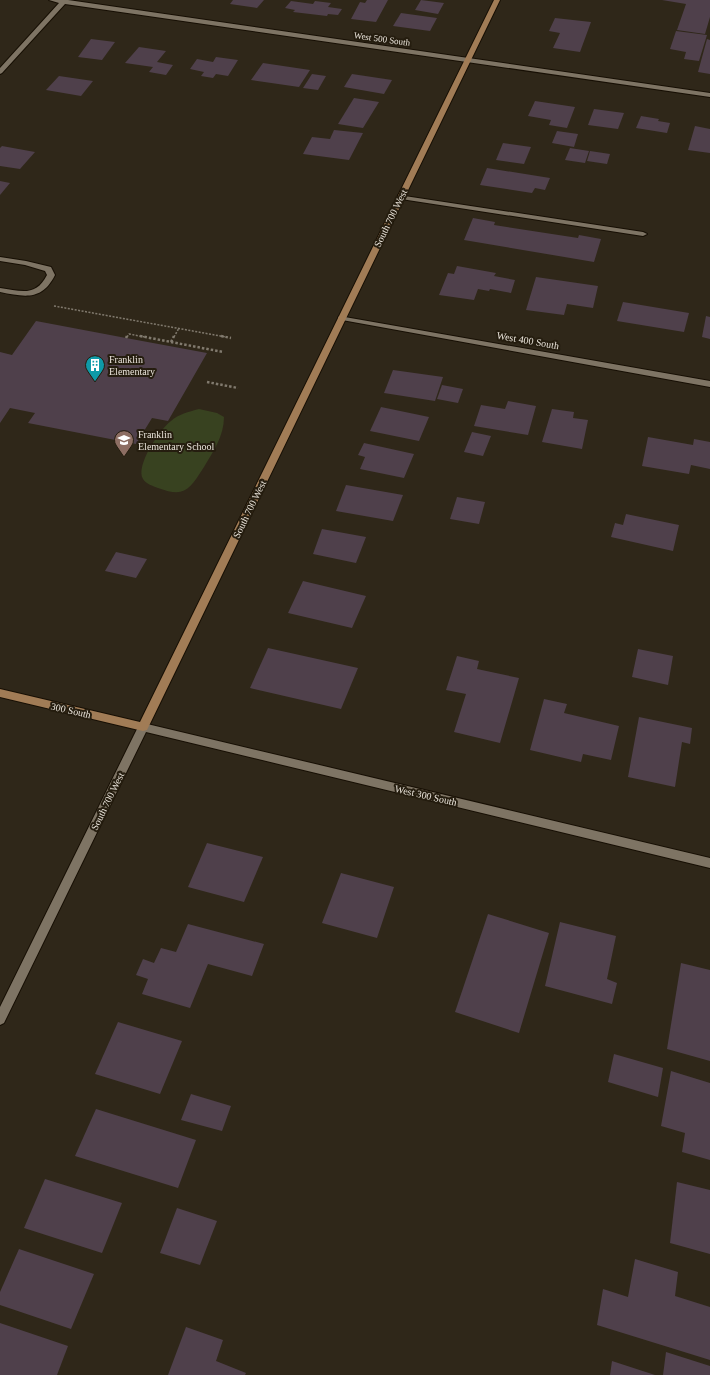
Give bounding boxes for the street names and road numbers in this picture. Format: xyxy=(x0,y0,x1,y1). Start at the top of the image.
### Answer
street label: West 500 South xyxy=(353,30,411,48)
street label: South 700 West xyxy=(372,187,409,249)
street label: West 400 South xyxy=(496,330,560,351)
street label: South 700 West xyxy=(231,478,268,540)
street label: 300 South xyxy=(50,701,92,720)
street label: South 700 West xyxy=(89,770,126,832)
street label: West 300 South xyxy=(394,783,458,808)

